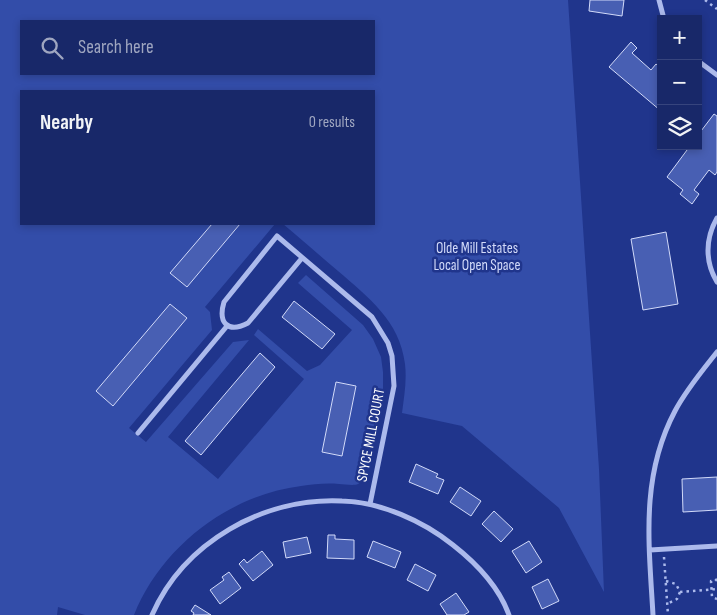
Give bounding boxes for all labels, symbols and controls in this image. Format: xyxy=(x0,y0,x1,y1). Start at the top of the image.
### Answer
map controls xyxy=(657,15,702,150)
button: + xyxy=(657,15,702,60)
search box xyxy=(20,20,375,75)
icon: search xyxy=(38,34,66,62)
text: Search here xyxy=(78,36,154,59)
button: − xyxy=(657,60,702,105)
button: layers xyxy=(657,105,702,150)
text: Nearby xyxy=(40,110,93,135)
text: 0 results xyxy=(309,113,355,132)
park label: Olde Mill Estates Local Open Space xyxy=(433,239,521,275)
street label: SPYCE MILL COURT xyxy=(353,387,389,483)

